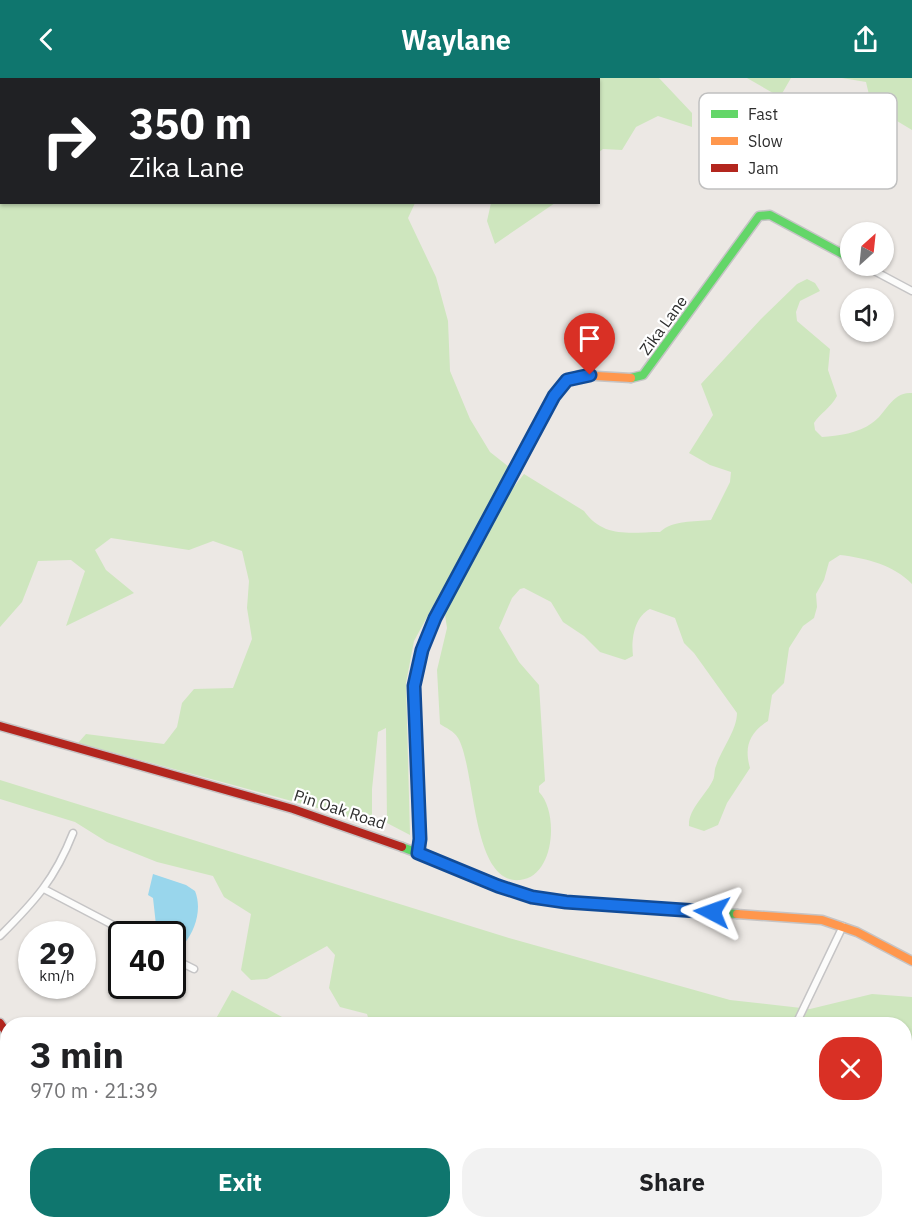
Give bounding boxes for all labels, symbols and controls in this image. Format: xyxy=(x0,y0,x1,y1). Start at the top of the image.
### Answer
text: Waylane xyxy=(401,22,511,57)
icon: back xyxy=(30,23,63,56)
icon: share xyxy=(849,23,882,56)
legend xyxy=(699,93,897,189)
text: 350 m xyxy=(129,96,252,151)
icon: right xyxy=(30,102,108,180)
text: Fast xyxy=(748,104,778,124)
text: Slow xyxy=(748,131,783,151)
text: Zika Lane xyxy=(129,149,244,184)
text: Jam xyxy=(748,158,779,178)
north arrow xyxy=(840,222,894,276)
map controls xyxy=(840,222,894,342)
button: sound xyxy=(840,288,894,342)
street label: Zika Lane xyxy=(635,291,691,359)
pin xyxy=(564,313,615,375)
icon: arrive xyxy=(573,322,606,355)
street label: Pin Oak Road xyxy=(292,785,388,833)
position arrow xyxy=(680,880,744,944)
speed limit sign: 40 xyxy=(108,921,186,999)
text: 29 xyxy=(39,933,75,972)
text: km/h xyxy=(39,966,75,985)
text: 3 min xyxy=(30,1031,124,1078)
button: close xyxy=(819,1037,882,1100)
text: 970 m · 21:39 xyxy=(30,1077,158,1104)
button: Exit xyxy=(30,1148,450,1217)
button: Share xyxy=(462,1148,882,1217)

